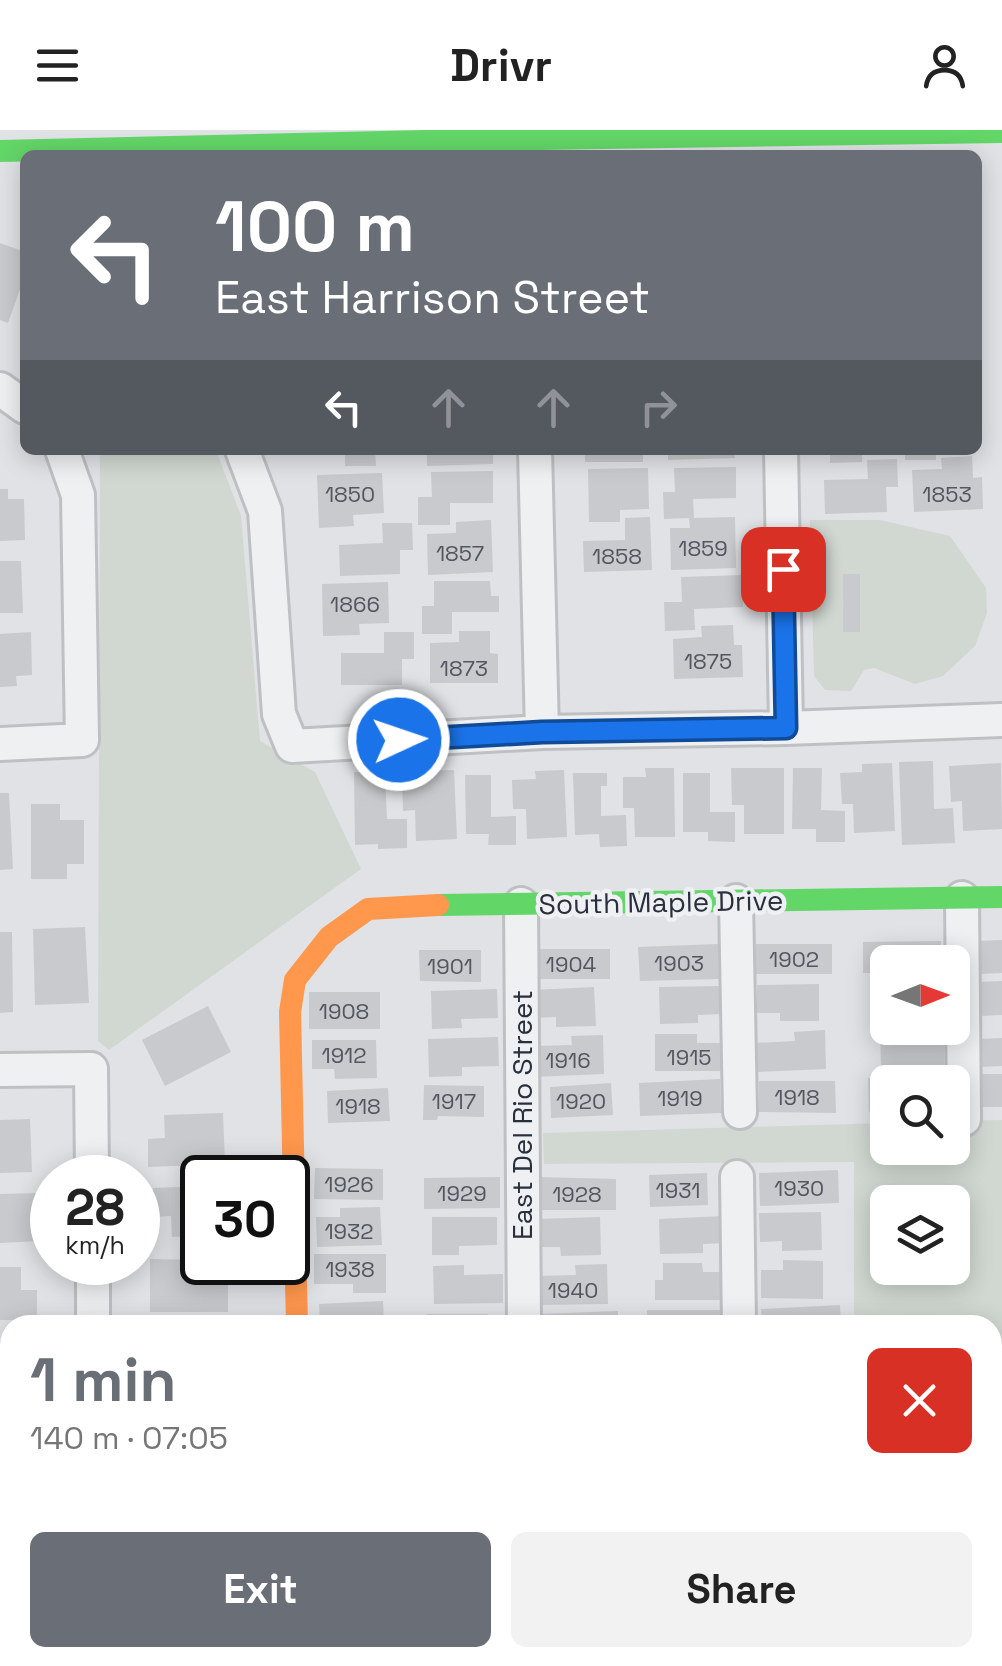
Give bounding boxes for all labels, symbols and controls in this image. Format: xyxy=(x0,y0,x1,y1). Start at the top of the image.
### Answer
text: Drivr xyxy=(450,37,552,94)
icon: menu xyxy=(30,38,85,93)
icon: person xyxy=(917,38,972,93)
text: 100 m xyxy=(215,182,415,271)
icon: left xyxy=(50,190,180,320)
text: East Harrison Street xyxy=(215,269,650,326)
icon: left xyxy=(316,380,371,435)
icon: ahead xyxy=(421,380,476,435)
icon: ahead xyxy=(526,380,581,435)
icon: right xyxy=(631,380,686,435)
house number: 1850 xyxy=(325,480,375,508)
house number: 1853 xyxy=(922,480,972,508)
pin xyxy=(741,527,826,612)
house number: 1859 xyxy=(678,534,728,562)
house number: 1857 xyxy=(436,539,484,567)
house number: 1858 xyxy=(592,542,642,570)
icon: arrive xyxy=(756,542,811,597)
house number: 1866 xyxy=(330,590,380,618)
house number: 1875 xyxy=(684,647,732,675)
house number: 1873 xyxy=(440,654,488,682)
position arrow xyxy=(347,688,451,792)
street label: South Maple Drive xyxy=(538,882,784,922)
house number: 1902 xyxy=(769,945,819,973)
north arrow xyxy=(870,945,970,1045)
map controls xyxy=(870,945,970,1285)
house number: 1903 xyxy=(654,949,704,977)
house number: 1904 xyxy=(546,950,597,978)
house number: 1901 xyxy=(427,952,473,980)
street label: East Del Rio Street xyxy=(504,990,540,1240)
house number: 1908 xyxy=(319,997,369,1025)
house number: 1912 xyxy=(321,1041,367,1069)
house number: 1915 xyxy=(666,1043,712,1071)
house number: 1916 xyxy=(545,1046,591,1074)
button: search xyxy=(870,1065,970,1165)
house number: 1918 xyxy=(774,1083,820,1111)
house number: 1919 xyxy=(657,1084,703,1112)
house number: 1917 xyxy=(432,1087,476,1115)
house number: 1920 xyxy=(556,1087,606,1115)
house number: 1918 xyxy=(335,1092,381,1120)
speed limit sign: 30 xyxy=(180,1155,310,1285)
house number: 1926 xyxy=(324,1170,374,1198)
house number: 1930 xyxy=(774,1174,824,1202)
text: 28 xyxy=(65,1176,125,1240)
house number: 1931 xyxy=(656,1176,700,1204)
house number: 1929 xyxy=(437,1179,487,1207)
house number: 1928 xyxy=(552,1180,602,1208)
button: layers xyxy=(870,1185,970,1285)
house number: 1932 xyxy=(324,1217,374,1245)
text: km/h xyxy=(65,1229,125,1261)
house number: 1938 xyxy=(325,1255,375,1283)
house number: 1940 xyxy=(548,1276,598,1304)
text: 1 min xyxy=(30,1342,177,1419)
button: close xyxy=(867,1348,972,1453)
text: 140 m · 07:05 xyxy=(30,1418,228,1458)
button: Exit xyxy=(30,1532,491,1647)
button: Share xyxy=(511,1532,972,1647)

